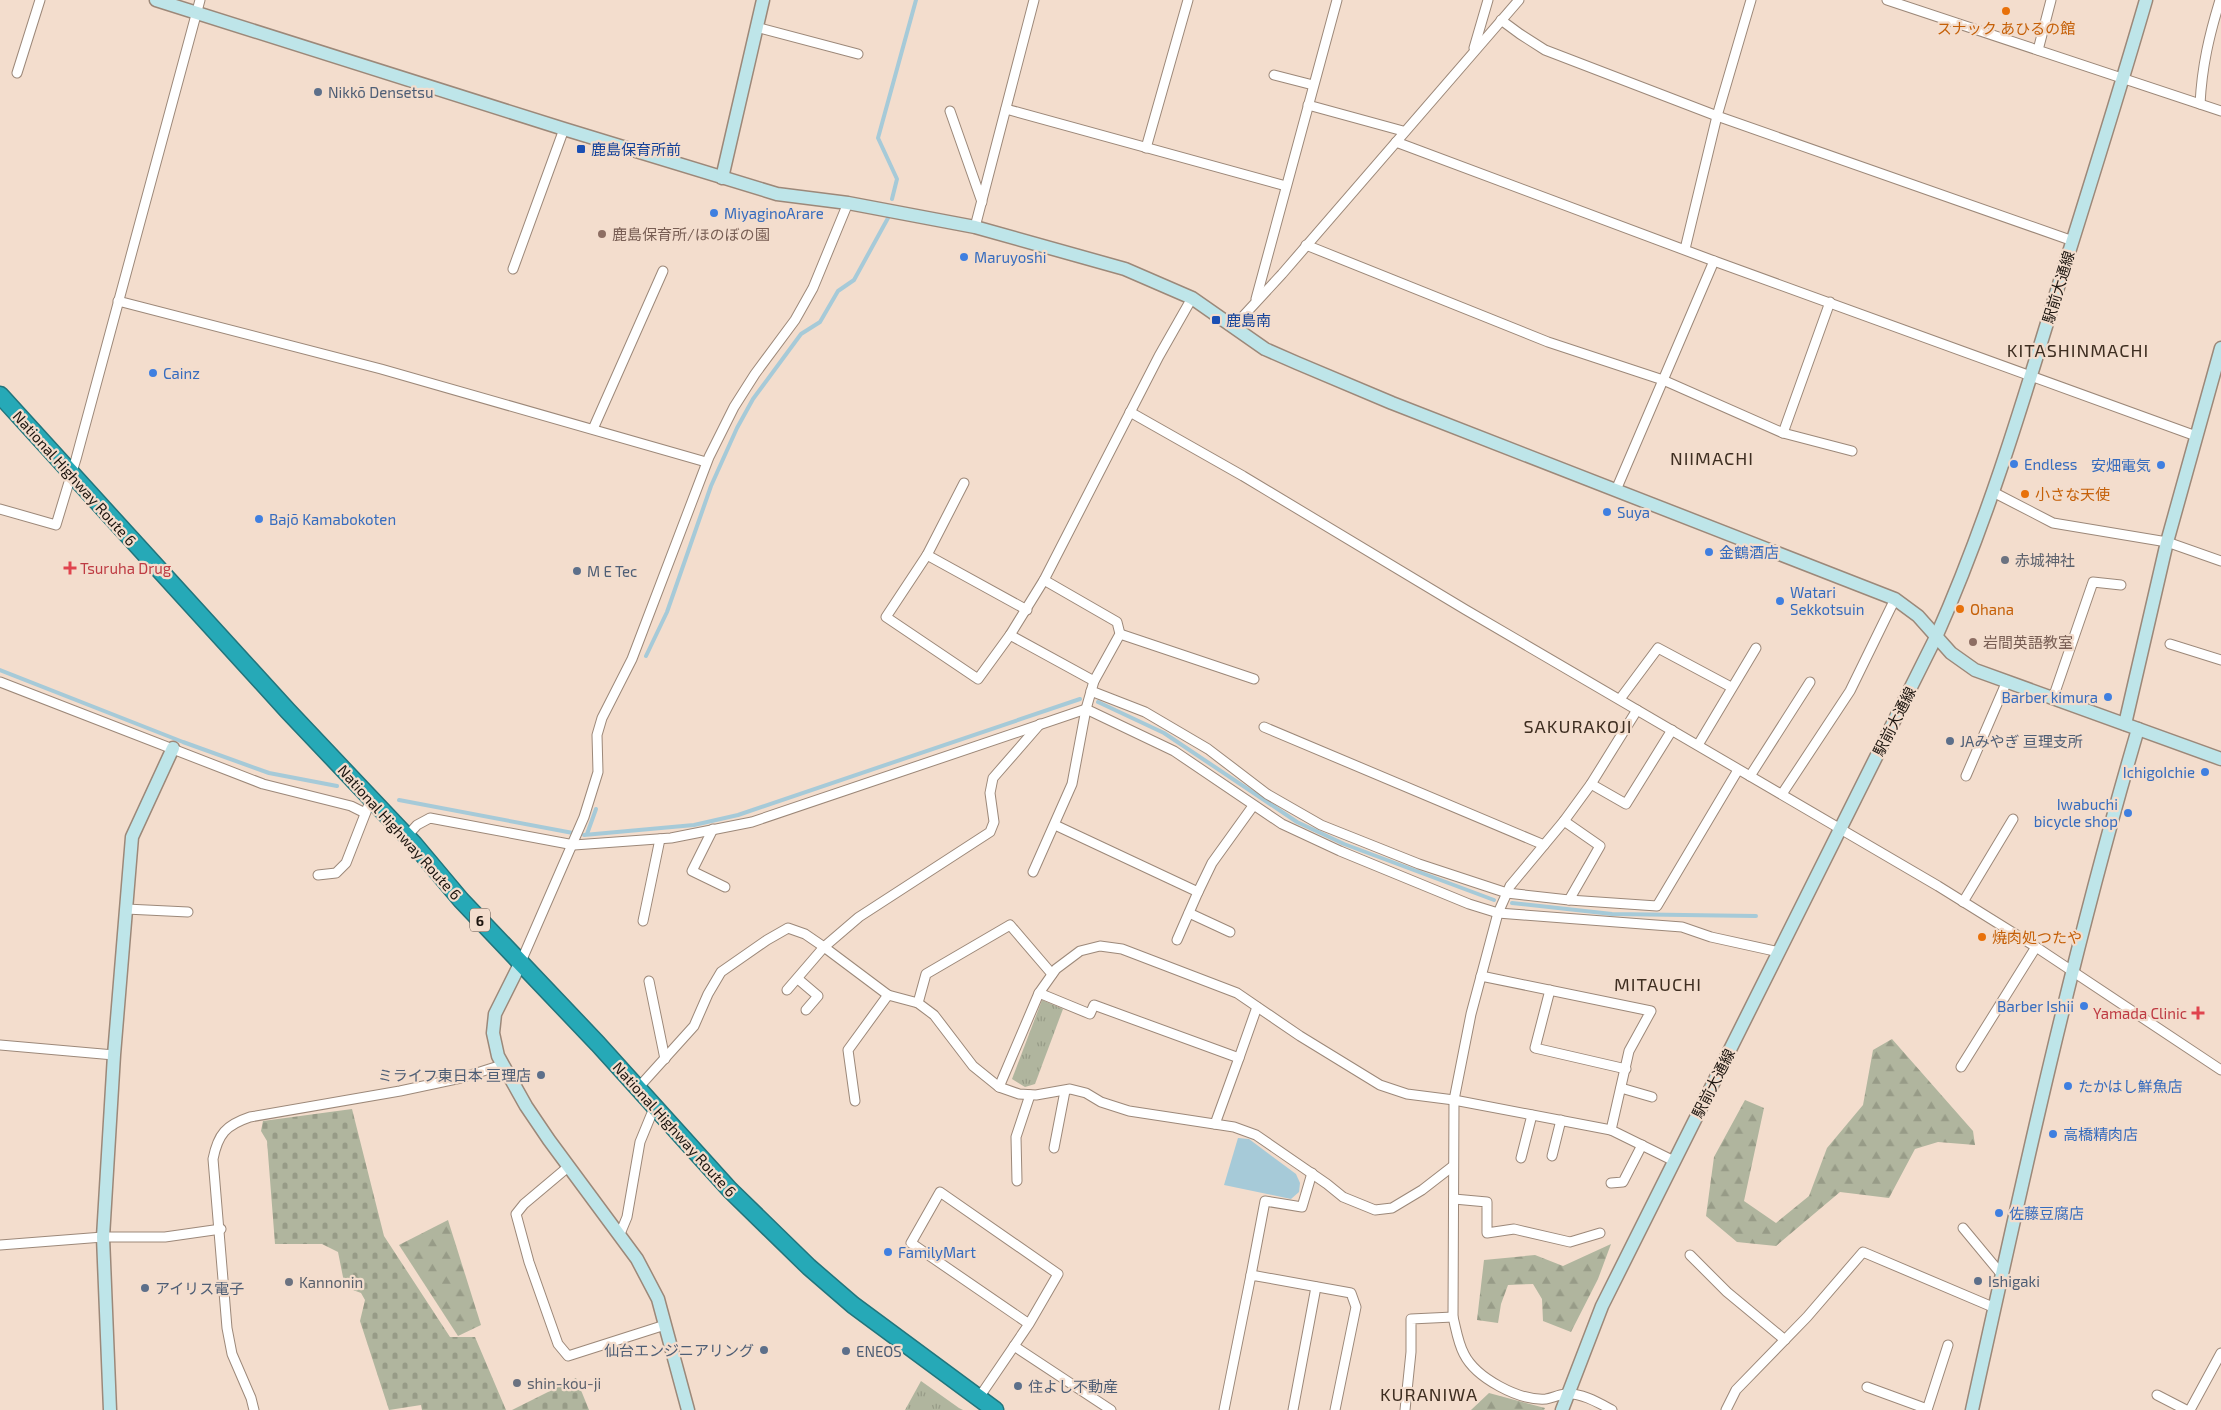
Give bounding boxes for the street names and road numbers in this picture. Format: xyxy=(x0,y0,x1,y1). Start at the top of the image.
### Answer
street label: 駅前大通線 xyxy=(2038,248,2078,326)
street label: National Highway Route 6 xyxy=(10,407,140,549)
street label: 駅前大通線 xyxy=(1869,683,1919,759)
street label: National Highway Route 6 xyxy=(335,761,465,903)
road number: 6 xyxy=(470,908,490,932)
street label: 駅前大通線 xyxy=(1688,1045,1738,1121)
street label: National Highway Route 6 xyxy=(610,1058,740,1200)

